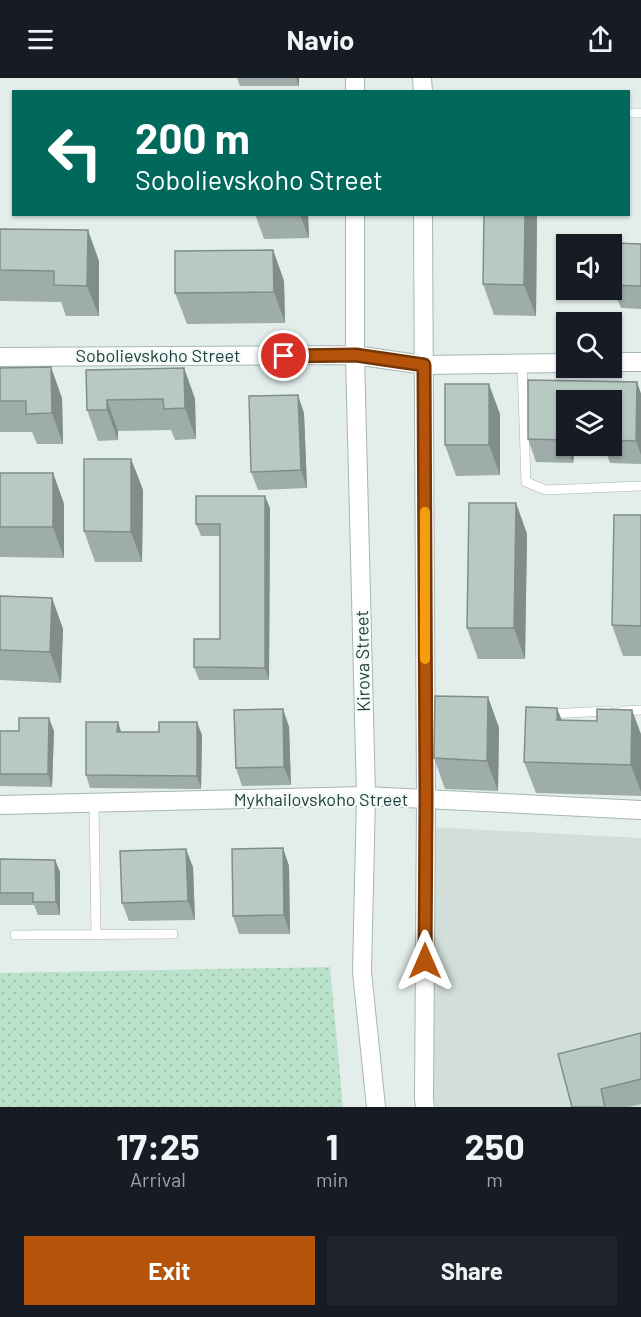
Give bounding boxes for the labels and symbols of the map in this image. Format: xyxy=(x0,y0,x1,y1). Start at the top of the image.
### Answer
pin xyxy=(258,330,309,381)
street label: Sobolievskoho Street xyxy=(75,344,241,366)
street label: Kirova Street xyxy=(350,610,374,712)
street label: Mykhailovskoho Street xyxy=(234,788,408,810)
position arrow xyxy=(393,929,457,993)

